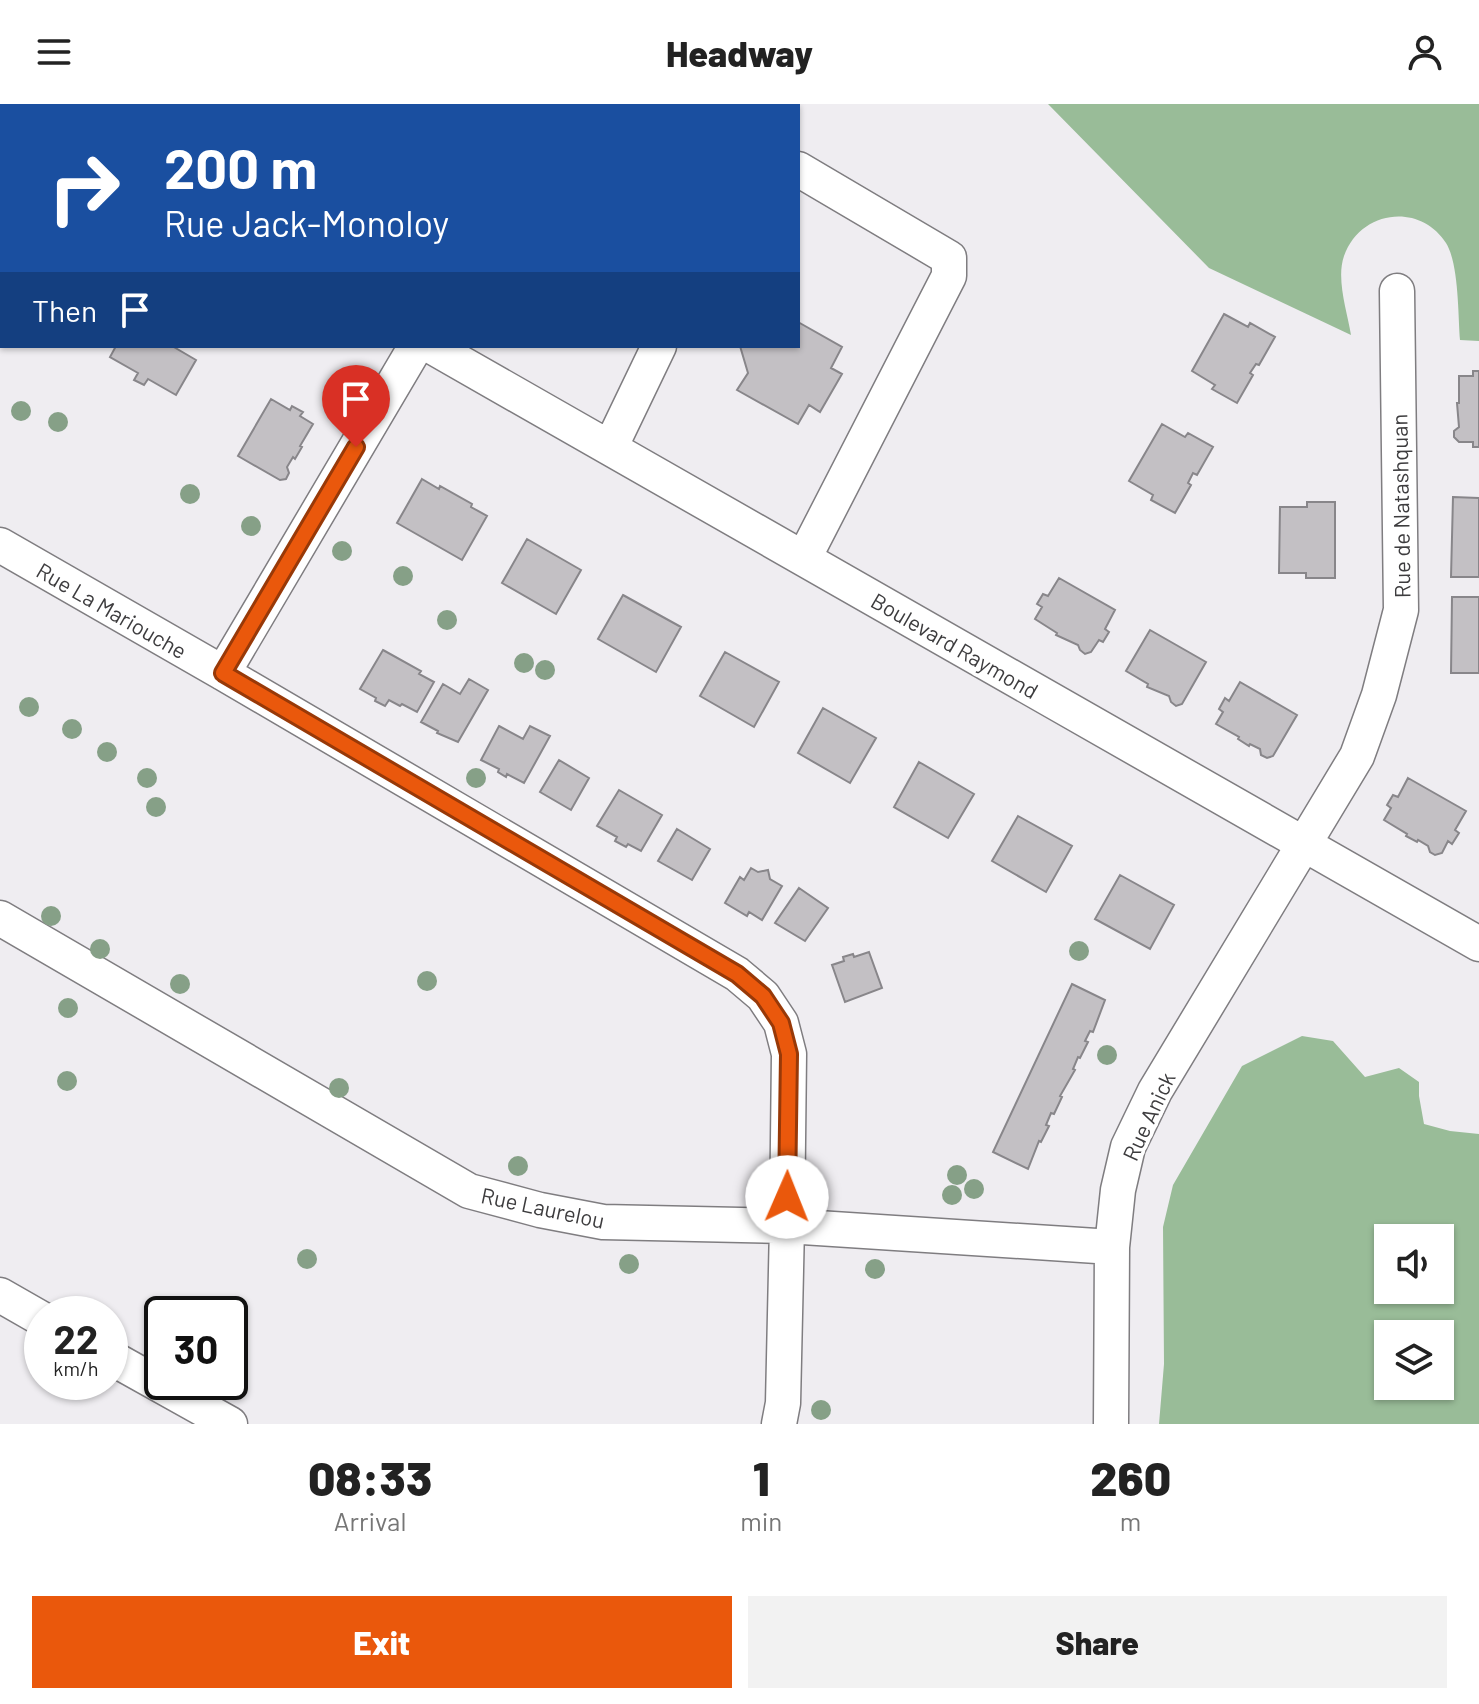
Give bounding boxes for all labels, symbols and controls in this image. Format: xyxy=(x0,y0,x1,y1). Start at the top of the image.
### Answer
icon: menu xyxy=(32,30,76,74)
icon: person xyxy=(1403,30,1447,74)
text: Headway xyxy=(666,31,813,74)
text: 200 m xyxy=(164,133,317,200)
icon: right xyxy=(32,136,136,240)
text: Rue Jack-Monoloy xyxy=(164,201,449,244)
icon: arrive xyxy=(113,288,157,332)
text: Then xyxy=(32,292,97,328)
pin xyxy=(322,365,390,447)
icon: arrive xyxy=(334,377,378,421)
street label: Rue de Natashquan xyxy=(1385,414,1415,598)
street label: Rue La Mariouche xyxy=(32,557,192,663)
street label: Boulevard Raymond xyxy=(867,587,1043,703)
street label: Rue Anick xyxy=(1116,1068,1180,1164)
position arrow xyxy=(745,1155,829,1239)
street label: Rue Laurelou xyxy=(479,1181,607,1233)
map controls xyxy=(1374,1224,1454,1400)
button: sound xyxy=(1374,1224,1454,1304)
speed limit sign: 30 xyxy=(144,1296,248,1400)
text: 22 xyxy=(54,1314,98,1362)
button: layers xyxy=(1374,1320,1454,1400)
text: km/h xyxy=(53,1356,99,1380)
text: 08:33 xyxy=(308,1448,432,1506)
text: 1 xyxy=(753,1448,770,1506)
text: 260 xyxy=(1090,1448,1171,1506)
text: Arrival xyxy=(334,1505,406,1536)
text: min xyxy=(740,1505,782,1536)
text: m xyxy=(1120,1505,1141,1536)
button: Exit xyxy=(32,1596,732,1688)
button: Share xyxy=(748,1596,1447,1688)

